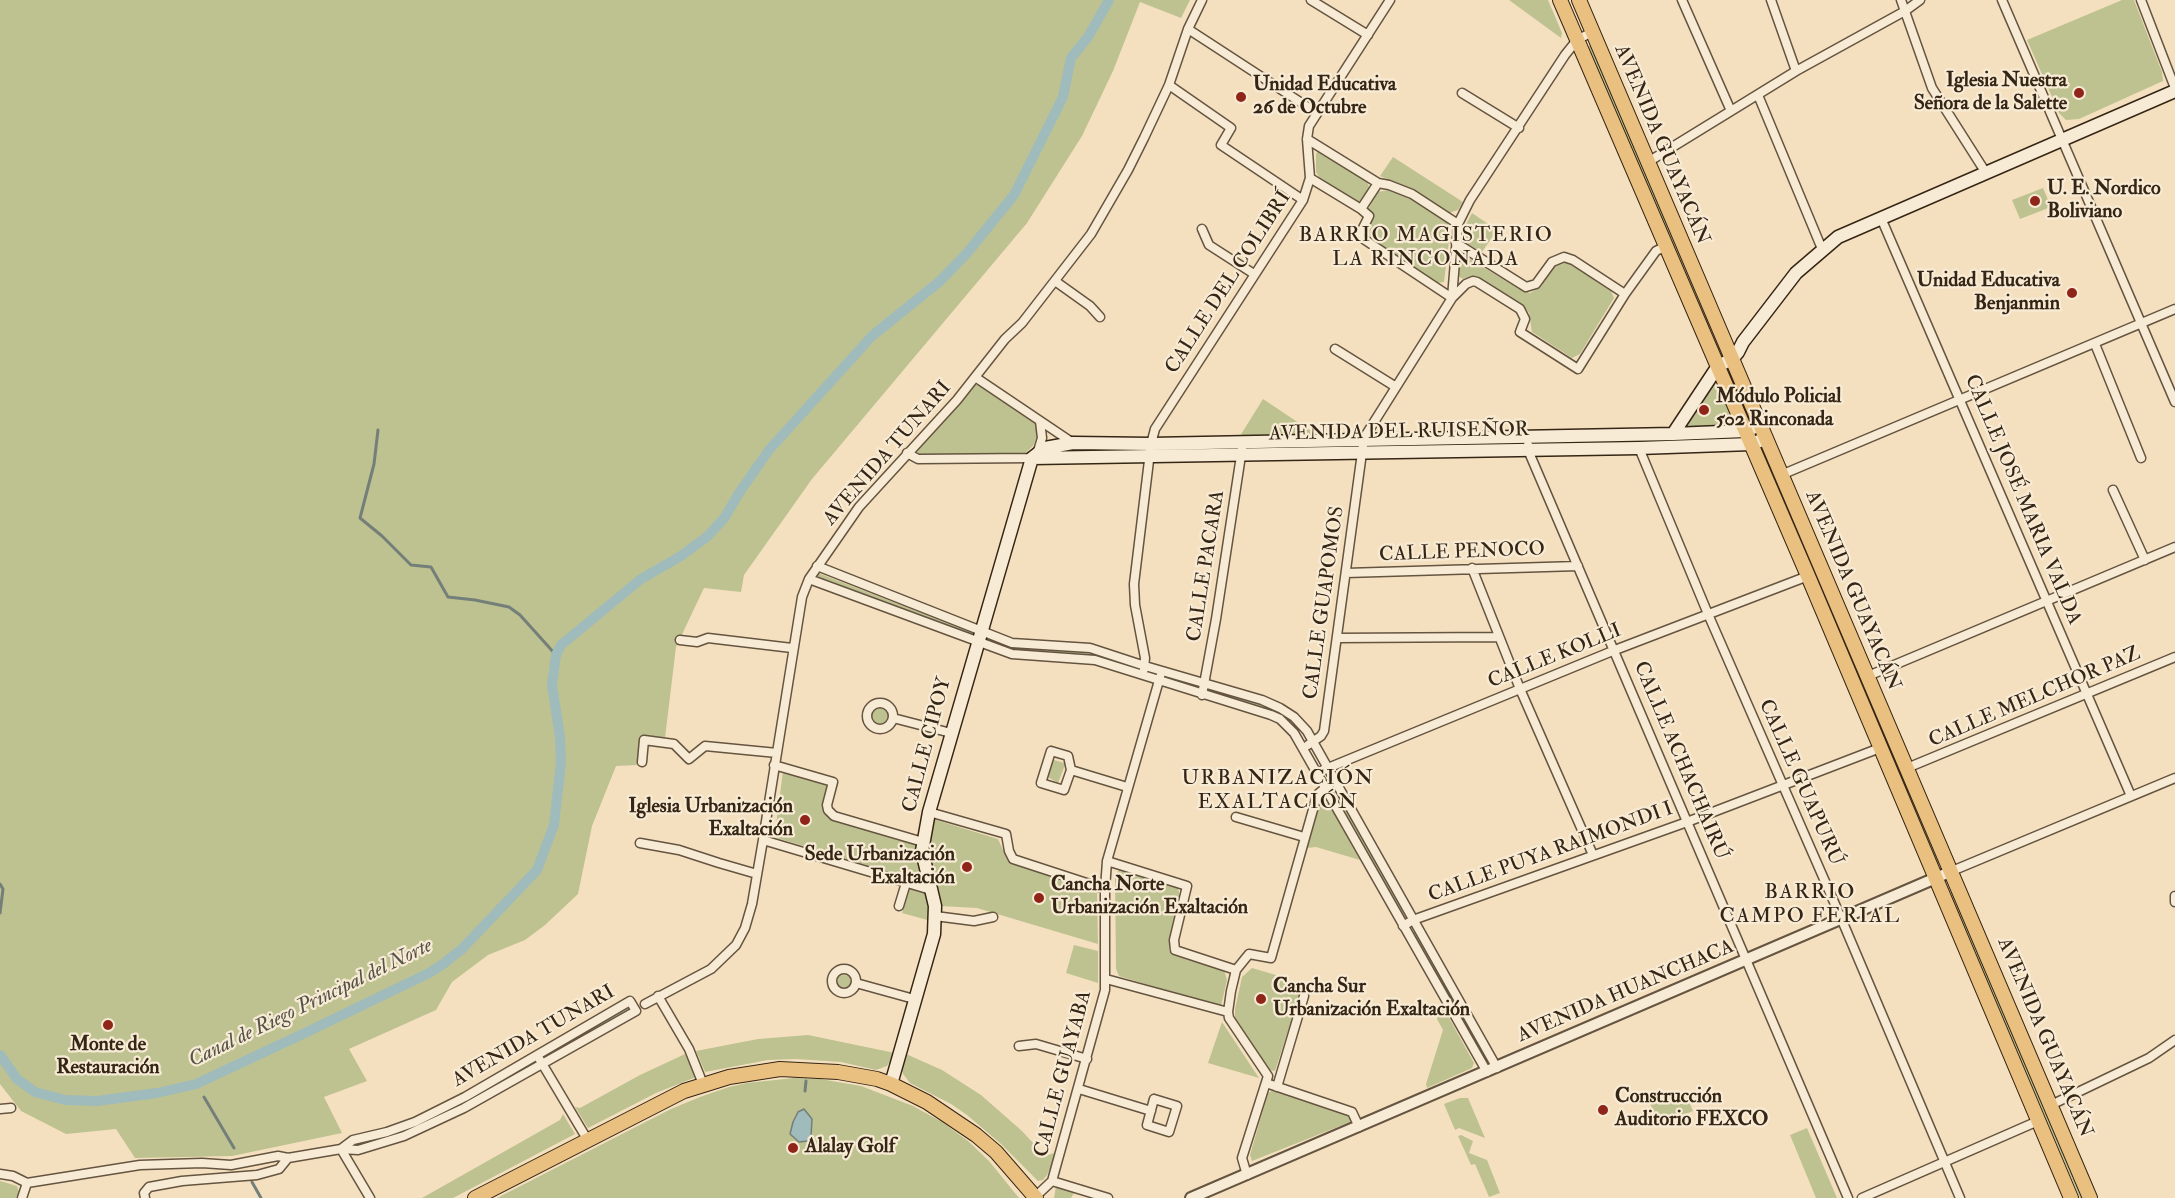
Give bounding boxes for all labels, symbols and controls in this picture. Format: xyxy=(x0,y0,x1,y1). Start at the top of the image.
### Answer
street label: AVENIDA GUAYACÁN xyxy=(1608,41,1714,249)
place label: Iglesia Nuestra Señora de la Salette xyxy=(1914,70,2067,117)
place label: Unidad Educativa 26 de Octubre xyxy=(1253,74,1396,121)
marker: Iglesia Nuestra Señora de la Salette xyxy=(2072,86,2086,100)
marker: Unidad Educativa 26 de Octubre xyxy=(1234,90,1248,104)
place label: U. E. Nordico Boliviano xyxy=(2047,178,2161,225)
street label: CALLE DEL COLIBRÍ xyxy=(1161,187,1297,379)
marker: U. E. Nordico Boliviano xyxy=(2028,194,2042,208)
district label: BARRIO MAGISTERIO LA RINCONADA xyxy=(1299,223,1553,273)
place label: Unidad Educativa Benjanmin xyxy=(1917,270,2060,317)
marker: Unidad Educativa Benjanmin xyxy=(2065,286,2079,300)
street label: CALLE JOSÉ MARIA VALDA xyxy=(1958,371,2086,629)
street label: AVENIDA TUNARI xyxy=(819,377,957,531)
place label: Módulo Policial 502 Rinconada xyxy=(1716,386,1841,433)
marker: Módulo Policial 502 Rinconada xyxy=(1697,403,1711,417)
street label: AVENIDA DEL RUISEÑOR xyxy=(1269,419,1529,447)
street label: AVENIDA GUAYACÁN xyxy=(1799,487,1905,695)
street label: CALLE PACARA xyxy=(1183,489,1231,643)
street label: CALLE GUAPOMOS xyxy=(1300,505,1350,701)
street label: CALLE PENOCO xyxy=(1379,538,1545,568)
street label: CALLE KOLLI xyxy=(1485,619,1625,695)
street label: CALLE MELCHOR PAZ xyxy=(1926,643,2144,753)
street label: CALLE ACHACHAIRÚ xyxy=(1627,658,1733,864)
street label: CALLE CIPOY xyxy=(898,675,958,815)
street label: CALLE GUAPURÚ xyxy=(1753,696,1847,870)
district label: URBANIZACIÓN EXALTACIÓN xyxy=(1181,766,1375,816)
place label: Iglesia Urbanización Exaltación xyxy=(629,796,793,843)
street label: CALLE PUYA RAIMONDI I xyxy=(1426,798,1676,908)
marker: Iglesia Urbanización Exaltación xyxy=(798,813,812,827)
place label: Sede Urbanización Exaltación xyxy=(805,844,955,891)
marker: Sede Urbanización Exaltación xyxy=(960,860,974,874)
place label: Cancha Norte Urbanización Exaltación xyxy=(1051,874,1248,921)
district label: BARRIO CAMPO FERIAL xyxy=(1719,880,1901,930)
marker: Cancha Norte Urbanización Exaltación xyxy=(1032,891,1046,905)
water label: Canal de Riego Principal del Norte xyxy=(185,934,437,1074)
street label: AVENIDA GUAYACÁN xyxy=(1991,934,2097,1142)
street label: AVENIDA HUANCHACA xyxy=(1514,936,1738,1048)
place label: Cancha Sur Urbanización Exaltación xyxy=(1273,976,1470,1023)
street label: AVENIDA TUNARI xyxy=(449,981,619,1093)
street label: CALLE GUAYABA xyxy=(1030,988,1098,1160)
marker: Cancha Sur Urbanización Exaltación xyxy=(1254,992,1268,1006)
marker: Monte de Restauración xyxy=(101,1018,115,1032)
place label: Monte de Restauración xyxy=(56,1034,160,1081)
place label: Construcción Auditorio FEXCO xyxy=(1615,1086,1768,1133)
marker: Construcción Auditorio FEXCO xyxy=(1596,1103,1610,1117)
place label: Alalay Golf xyxy=(805,1136,895,1160)
marker: Alalay Golf xyxy=(786,1141,800,1155)

